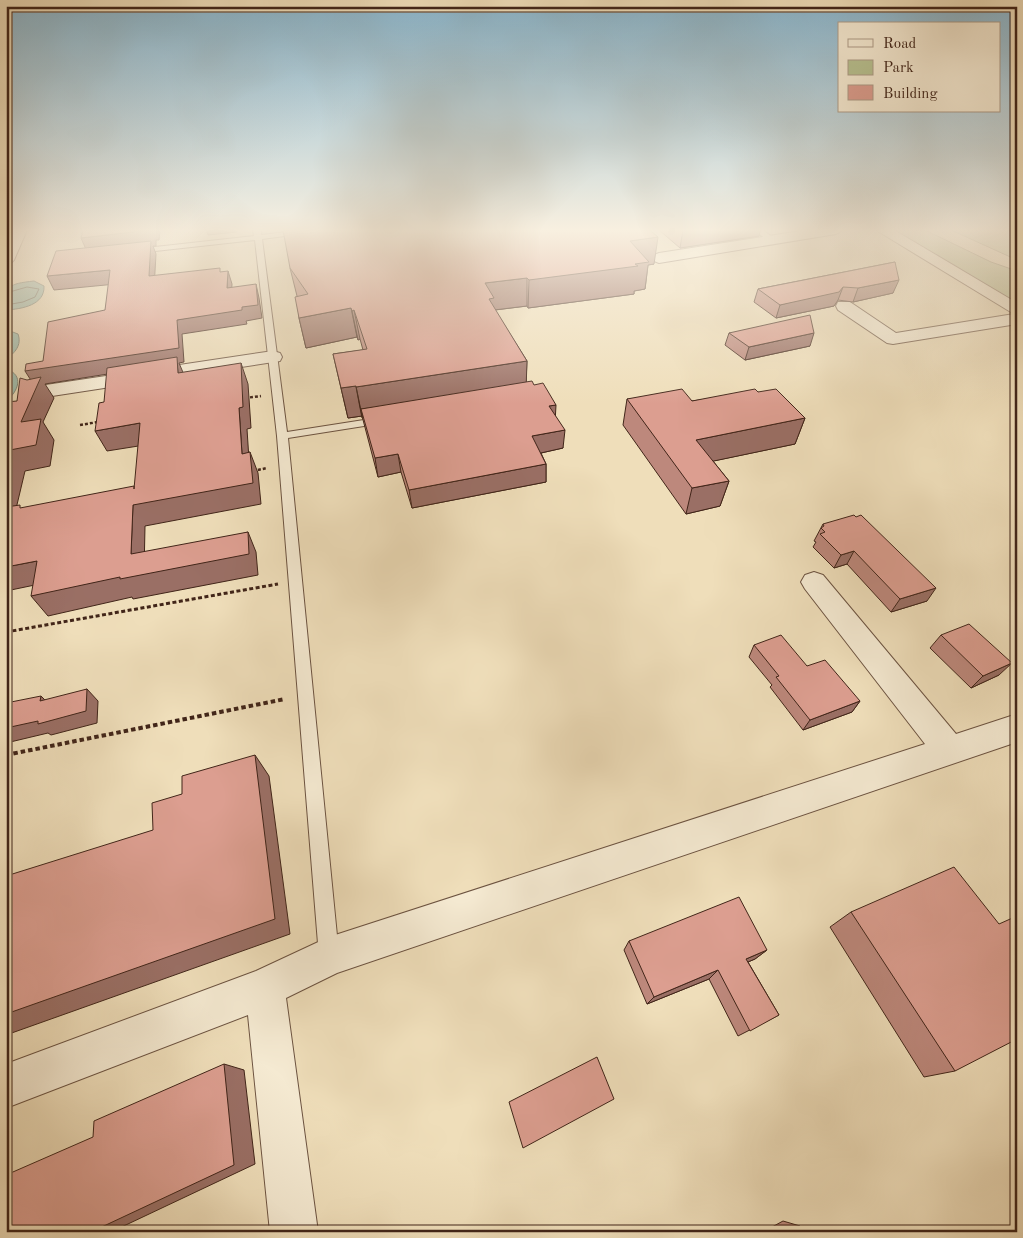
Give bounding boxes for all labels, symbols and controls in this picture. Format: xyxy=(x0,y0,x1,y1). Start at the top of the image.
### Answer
legend xyxy=(838,22,1000,112)
text: Road xyxy=(883,37,917,52)
text: Park xyxy=(883,61,914,76)
text: Building xyxy=(883,87,938,102)

